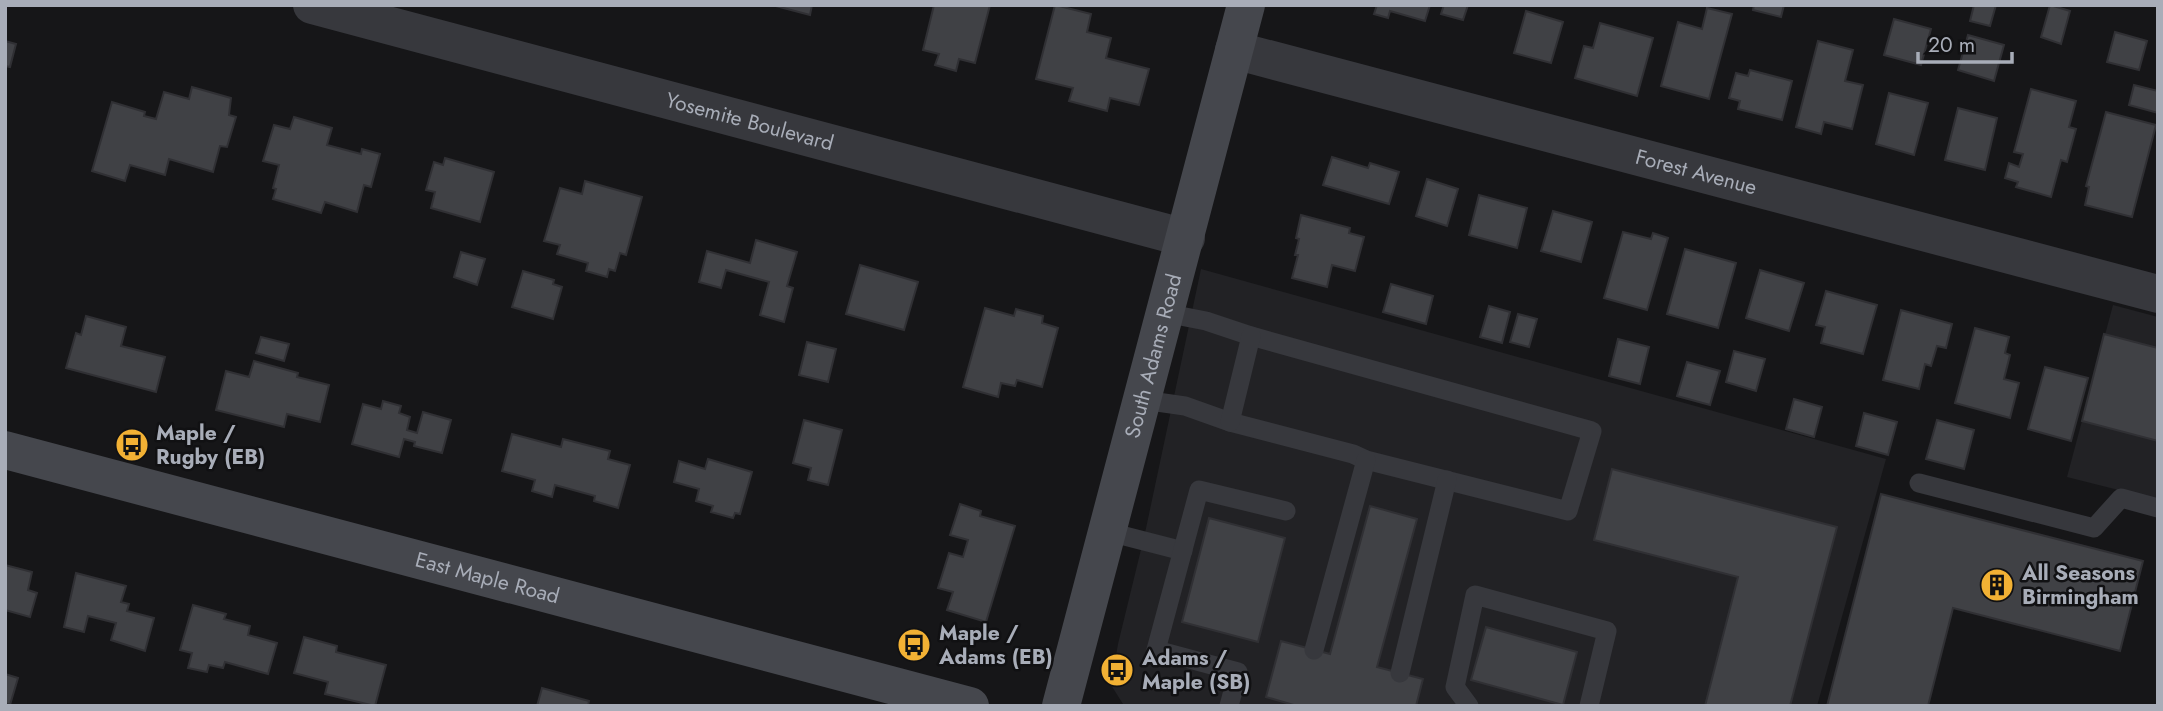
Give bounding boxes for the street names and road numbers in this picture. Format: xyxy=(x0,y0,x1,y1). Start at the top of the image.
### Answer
street label: Yosemite Boulevard xyxy=(662,85,837,158)
street label: Forest Avenue xyxy=(1632,142,1760,202)
street label: South Adams Road xyxy=(1117,271,1189,441)
street label: East Maple Road xyxy=(412,544,563,611)

